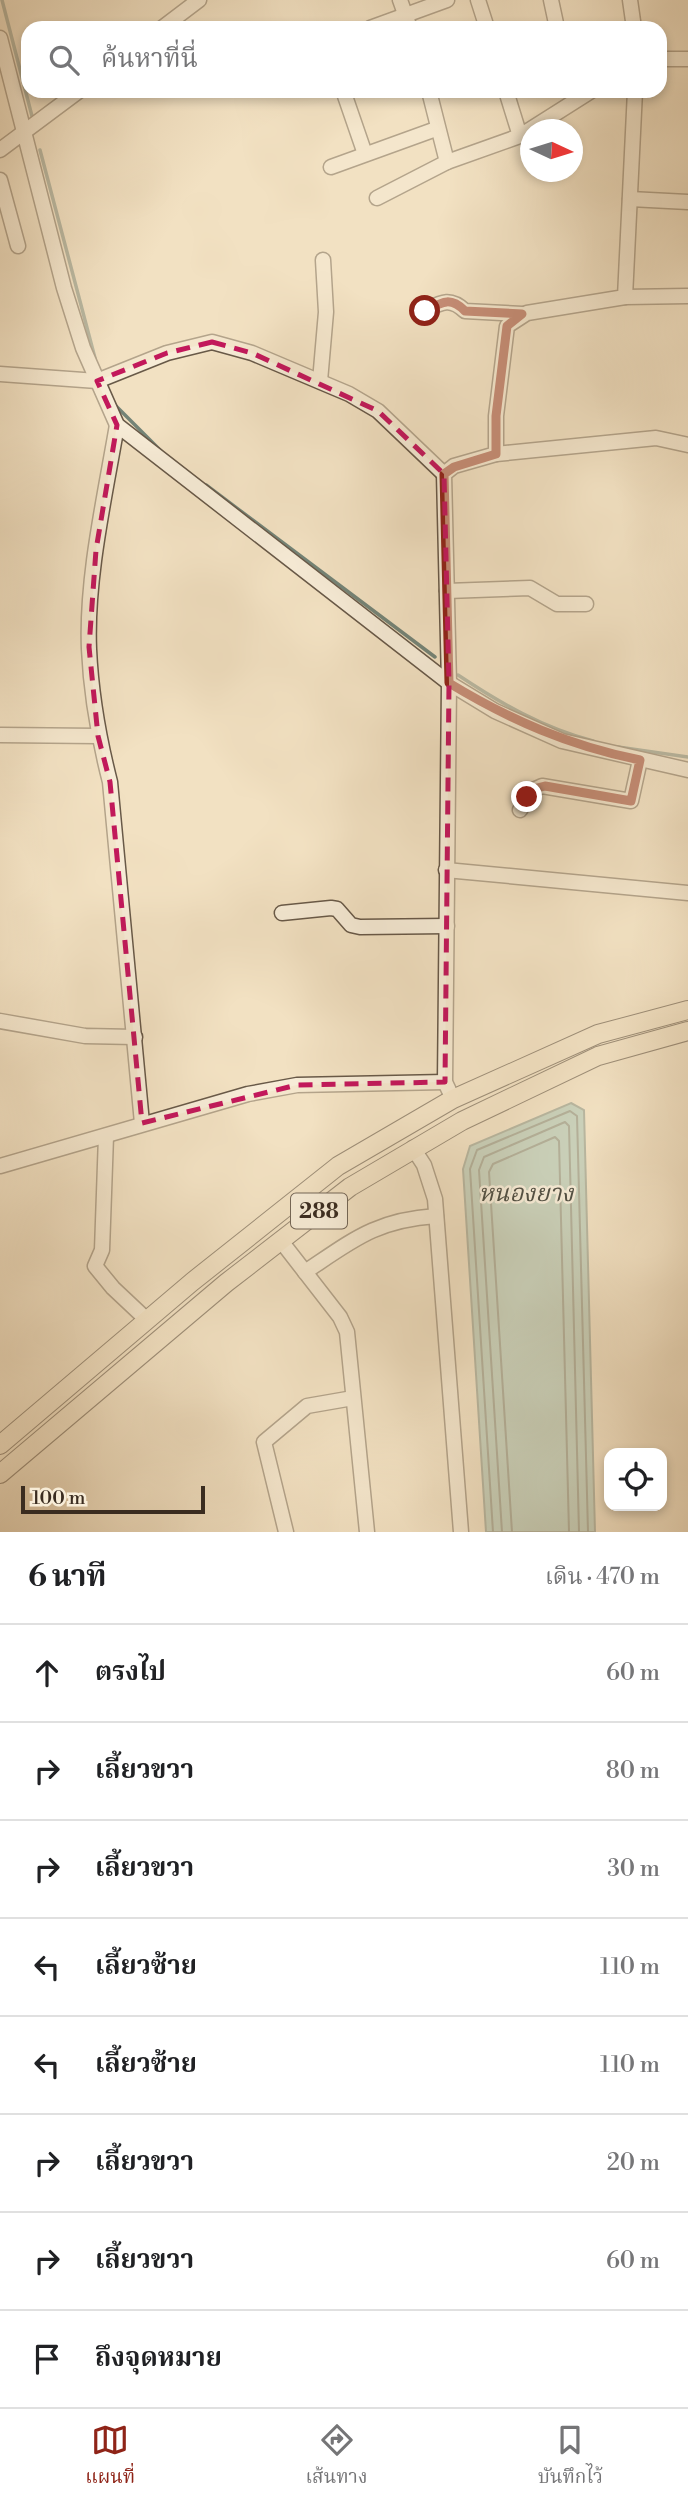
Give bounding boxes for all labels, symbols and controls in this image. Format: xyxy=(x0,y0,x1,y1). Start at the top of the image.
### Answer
search box xyxy=(21,21,667,98)
icon: search xyxy=(45,41,83,79)
text: ค้นหาที่นี่ xyxy=(101,43,198,75)
north arrow xyxy=(520,119,583,182)
route start xyxy=(409,295,440,326)
route end xyxy=(511,781,542,812)
water label: หนองยาง xyxy=(479,1179,574,1209)
road number: 288 xyxy=(291,1194,347,1228)
map controls xyxy=(604,1448,667,1511)
button: locate xyxy=(604,1448,667,1511)
scale bar xyxy=(21,1483,205,1515)
text: 100 m xyxy=(32,1486,85,1510)
text: 6 นาที xyxy=(28,1558,107,1596)
text: เดิน · 470 m xyxy=(545,1563,660,1591)
icon: ahead xyxy=(28,1654,66,1692)
text: ตรงไป xyxy=(95,1656,166,1688)
text: 60 m xyxy=(606,1659,660,1687)
icon: right xyxy=(28,1752,66,1790)
text: เลี้ยวขวา xyxy=(95,1754,194,1786)
text: 80 m xyxy=(606,1757,660,1785)
icon: right xyxy=(28,1850,66,1888)
text: เลี้ยวขวา xyxy=(95,1852,194,1884)
text: 30 m xyxy=(607,1855,660,1883)
icon: left xyxy=(28,1948,66,1986)
text: เลี้ยวซ้าย xyxy=(95,1950,197,1982)
text: 110 m xyxy=(600,1953,660,1981)
icon: left xyxy=(28,2046,66,2084)
text: เลี้ยวซ้าย xyxy=(95,2048,197,2080)
text: 110 m xyxy=(600,2051,660,2079)
icon: right xyxy=(28,2144,66,2182)
text: เลี้ยวขวา xyxy=(95,2146,194,2178)
text: 20 m xyxy=(607,2149,660,2177)
icon: right xyxy=(28,2242,66,2280)
text: เลี้ยวขวา xyxy=(95,2244,194,2276)
text: 60 m xyxy=(606,2247,660,2275)
icon: arrive xyxy=(28,2340,66,2378)
text: ถึงจุดหมาย xyxy=(95,2342,222,2374)
tab: แผนที่ xyxy=(85,2421,135,2493)
tab: เส้นทาง xyxy=(306,2421,367,2493)
tab: บันทึกไว้ xyxy=(538,2421,603,2493)

